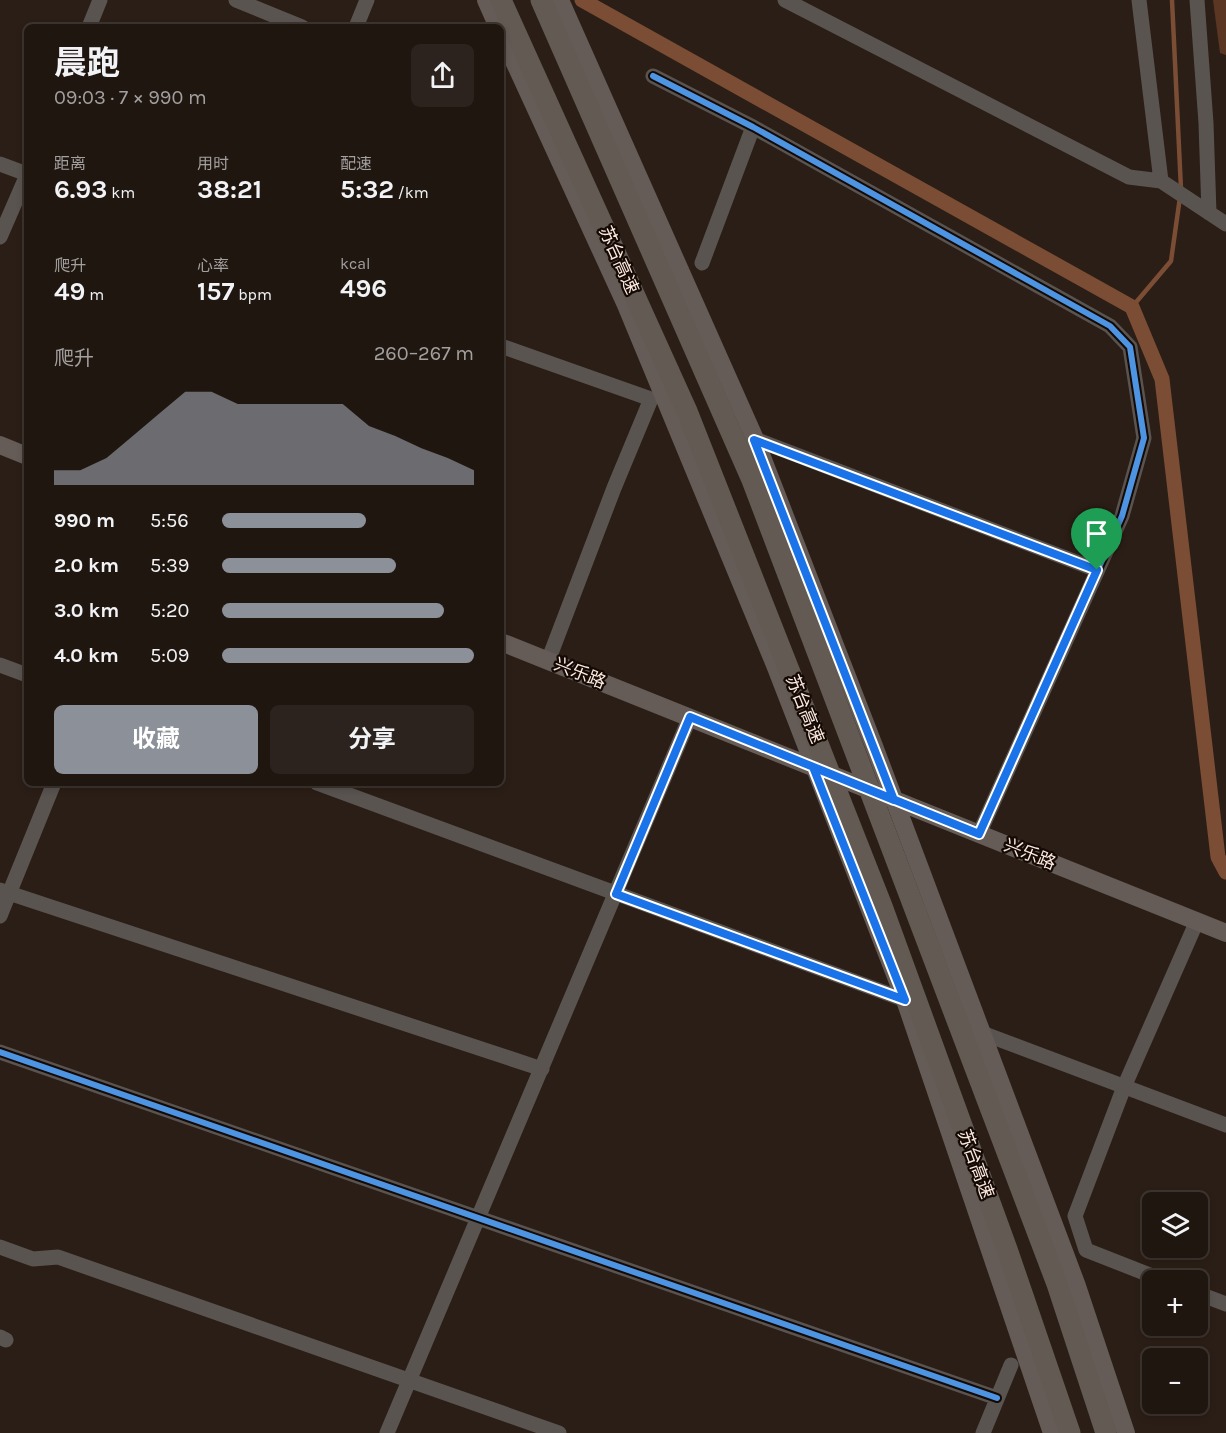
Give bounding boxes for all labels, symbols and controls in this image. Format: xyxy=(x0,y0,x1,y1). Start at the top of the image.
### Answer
text: 晨跑 xyxy=(54,44,120,82)
button: share xyxy=(411,44,474,107)
text: 09:03 · 7 × 990 m xyxy=(54,86,207,109)
text: 距离 xyxy=(54,154,86,173)
text: 用时 xyxy=(197,154,229,173)
text: 配速 xyxy=(340,154,372,173)
text: 6.93 xyxy=(54,174,107,205)
text: 38:21 xyxy=(197,174,262,205)
text: 5:32 xyxy=(340,174,394,205)
text: km xyxy=(107,183,135,202)
text: /km xyxy=(394,183,429,202)
street label: 苏台高速 xyxy=(594,223,644,297)
text: kcal xyxy=(340,254,371,273)
text: 爬升 xyxy=(54,256,86,275)
text: 心率 xyxy=(197,256,229,275)
text: 496 xyxy=(340,273,387,304)
text: 49 xyxy=(54,276,85,307)
text: 157 xyxy=(197,276,234,307)
text: m xyxy=(85,285,104,304)
text: bpm xyxy=(234,285,272,304)
text: 260–267 m xyxy=(374,342,474,365)
text: 爬升 xyxy=(54,347,94,370)
pin xyxy=(1071,508,1122,570)
text: 990 m xyxy=(54,509,115,532)
text: 5:56 xyxy=(150,509,189,532)
icon: arrive xyxy=(1080,517,1113,550)
text: 2.0 km xyxy=(54,554,119,577)
text: 5:39 xyxy=(150,554,189,577)
text: 3.0 km xyxy=(54,599,119,622)
text: 5:20 xyxy=(150,599,189,622)
text: 4.0 km xyxy=(54,644,119,667)
text: 5:09 xyxy=(150,644,189,667)
street label: 兴乐路 xyxy=(551,653,609,693)
street label: 苏台高速 xyxy=(781,672,829,746)
button: 收藏 xyxy=(54,705,258,774)
button: 分享 xyxy=(270,705,474,774)
street label: 兴乐路 xyxy=(1001,834,1059,874)
street label: 苏台高速 xyxy=(953,1126,999,1202)
map controls xyxy=(1142,1192,1208,1414)
button: layers xyxy=(1142,1192,1208,1258)
button: + xyxy=(1142,1270,1208,1336)
button: − xyxy=(1142,1348,1208,1414)

